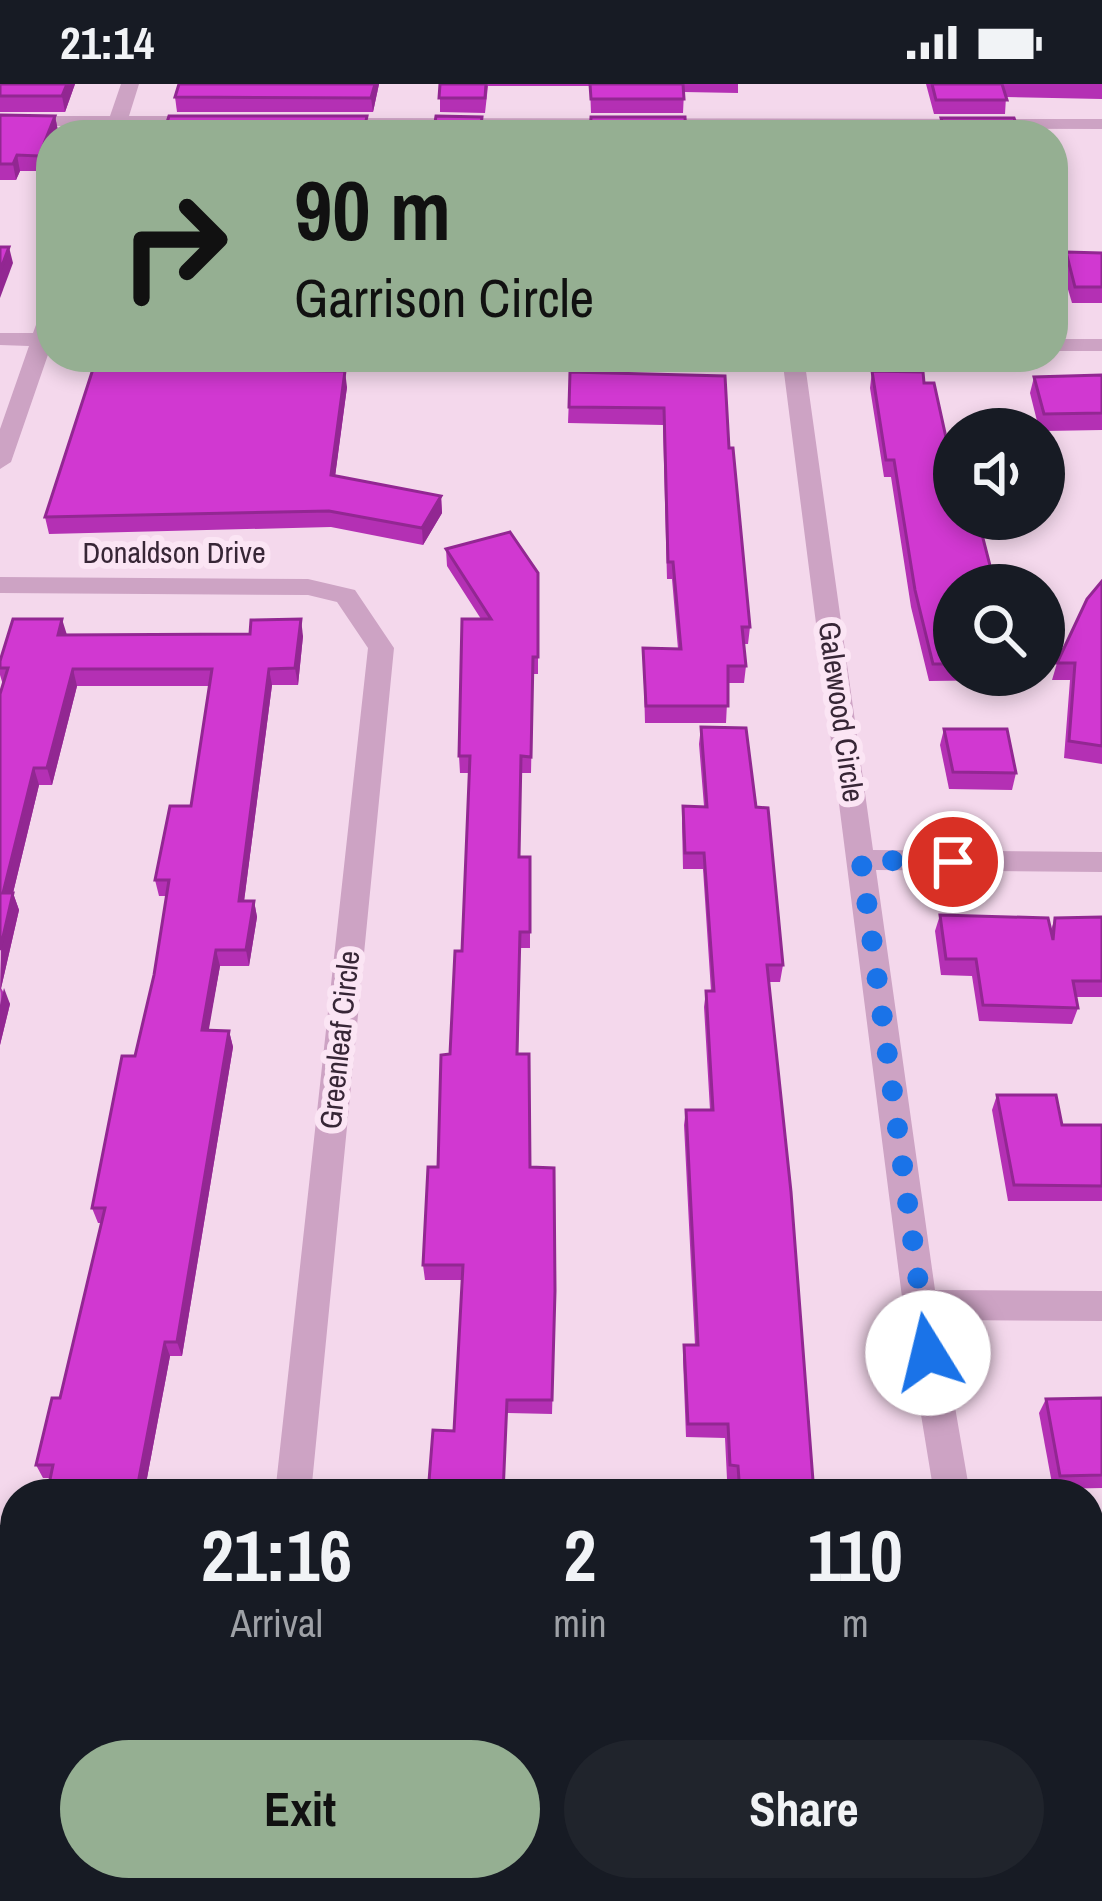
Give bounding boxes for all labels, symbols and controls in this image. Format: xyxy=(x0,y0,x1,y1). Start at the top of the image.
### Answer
text: 21:14 xyxy=(60,12,154,73)
text: 90 m xyxy=(294,153,451,266)
icon: right xyxy=(96,168,252,324)
text: Garrison Circle xyxy=(294,261,594,334)
map controls xyxy=(933,408,1065,696)
button: sound xyxy=(933,408,1065,540)
street label: Donaldson Drive xyxy=(82,532,266,572)
button: search xyxy=(933,564,1065,696)
street label: Galewood Circle xyxy=(810,619,874,805)
pin xyxy=(902,811,1004,913)
icon: arrive xyxy=(920,829,986,895)
street label: Greenleaf Circle xyxy=(310,949,368,1131)
position arrow xyxy=(865,1290,991,1416)
text: 21:16 xyxy=(201,1506,352,1603)
text: 2 xyxy=(563,1506,596,1603)
text: 110 xyxy=(808,1506,903,1603)
text: Arrival xyxy=(230,1597,323,1649)
text: min xyxy=(553,1597,607,1649)
text: m xyxy=(842,1597,869,1649)
button: Exit xyxy=(60,1740,540,1878)
button: Share xyxy=(564,1740,1044,1878)

